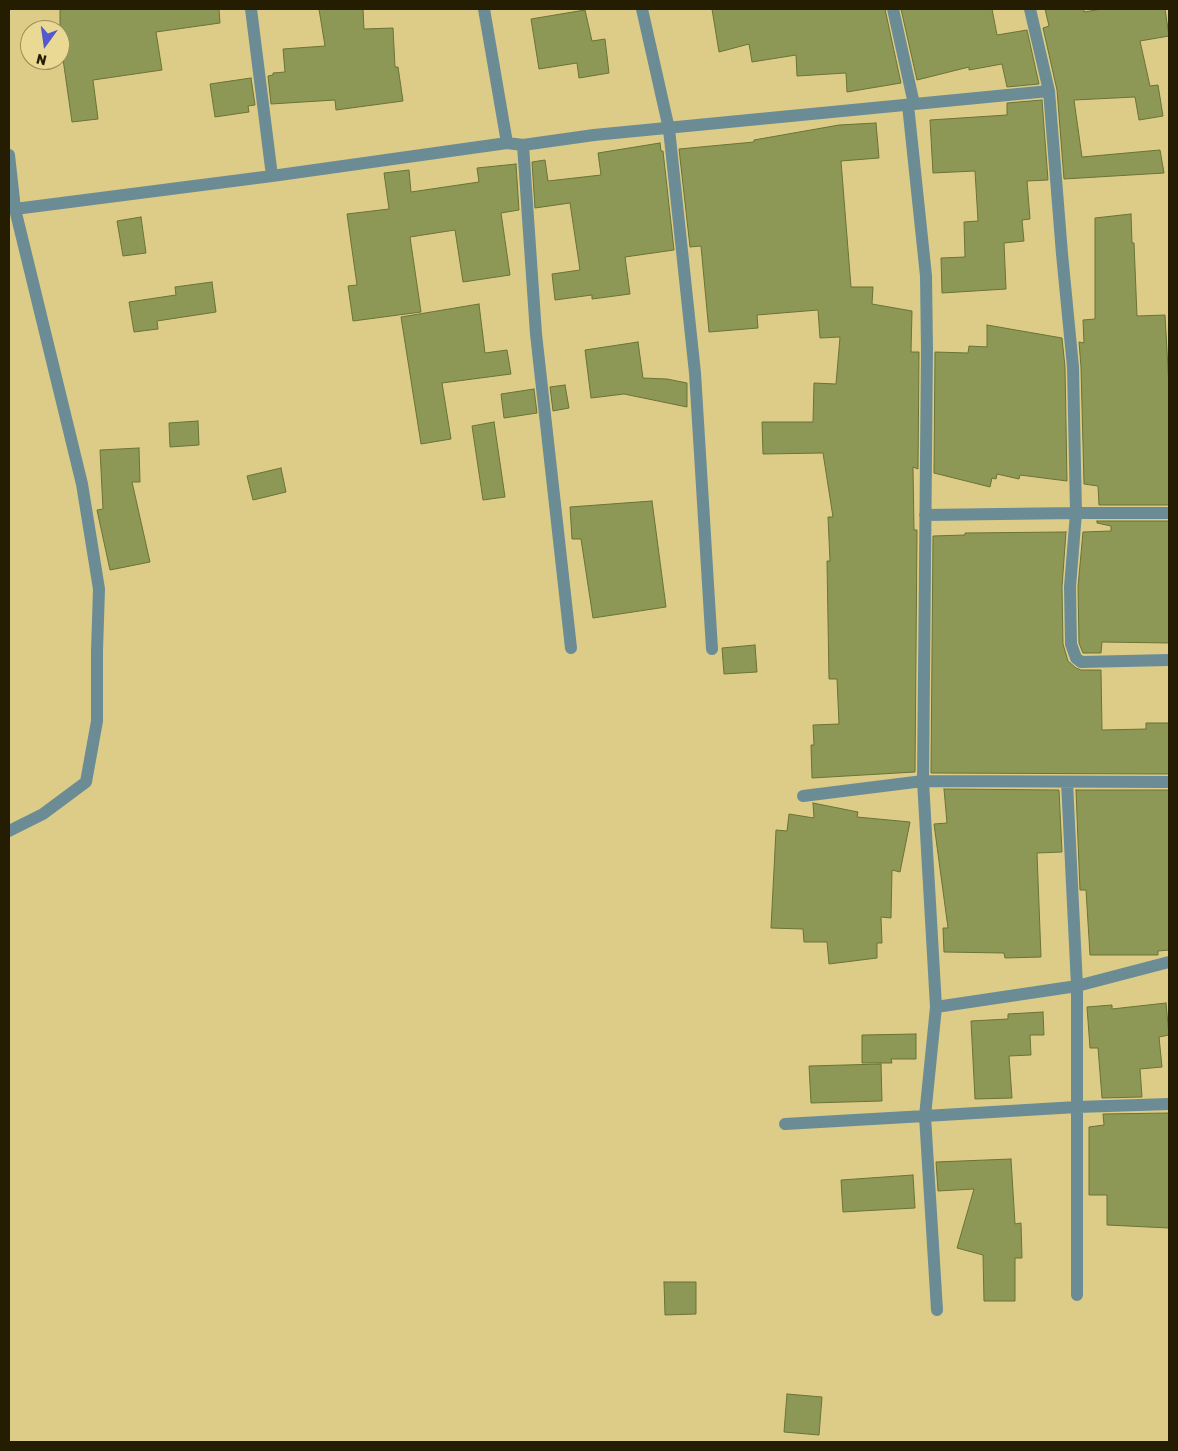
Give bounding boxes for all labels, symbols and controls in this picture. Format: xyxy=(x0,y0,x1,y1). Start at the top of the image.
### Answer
north arrow xyxy=(20,20,70,70)
text: N xyxy=(35,50,48,69)

